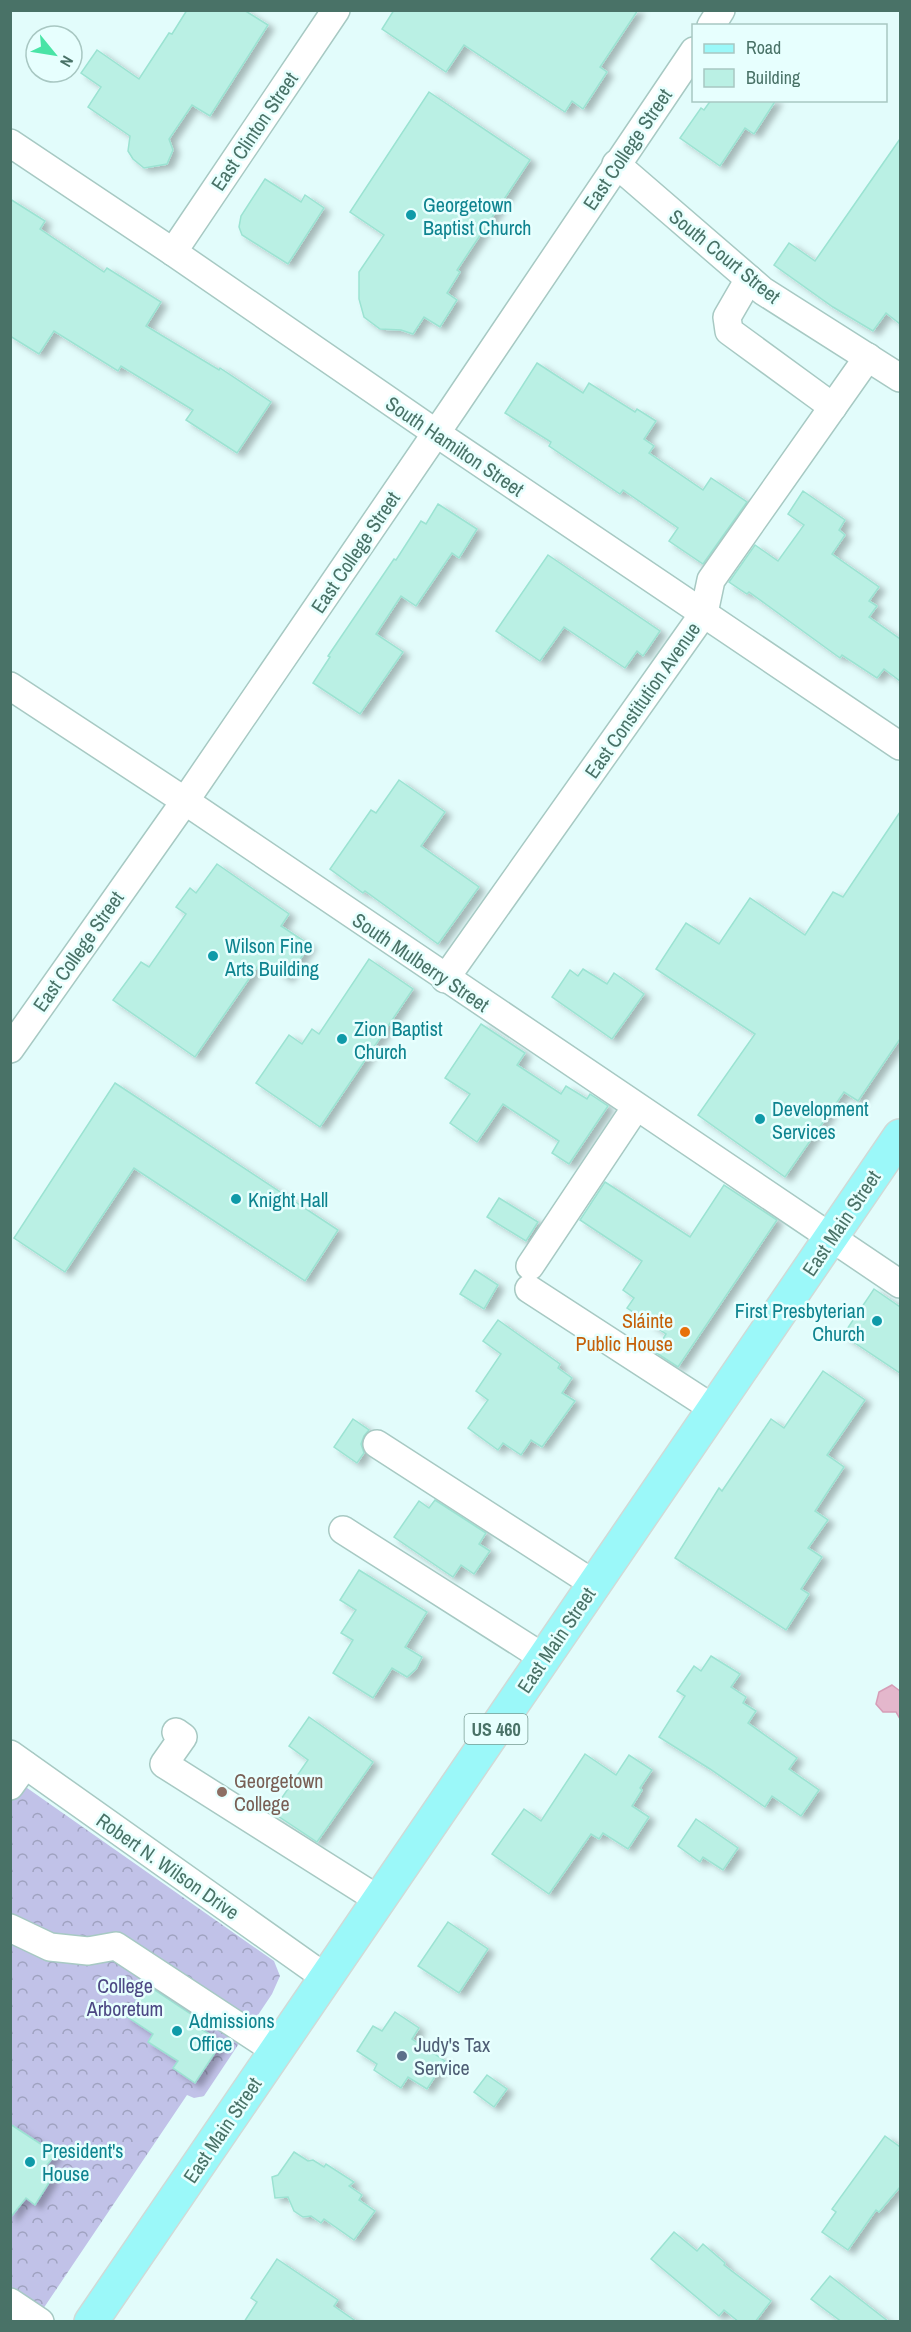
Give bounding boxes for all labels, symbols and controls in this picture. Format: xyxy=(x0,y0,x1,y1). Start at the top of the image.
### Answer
north arrow xyxy=(24,24,84,84)
legend xyxy=(692,24,887,102)
text: Road xyxy=(746,35,781,60)
text: N xyxy=(55,52,79,71)
text: Building xyxy=(746,65,801,90)
street label: East Clinton Street xyxy=(204,66,304,196)
street label: East College Street xyxy=(576,83,678,215)
place label: Georgetown Baptist Church xyxy=(423,191,531,241)
street label: South Court Street xyxy=(664,203,787,310)
marker: Georgetown Baptist Church xyxy=(404,208,418,222)
street label: South Hamilton Street xyxy=(381,390,530,503)
street label: East College Street xyxy=(304,486,406,618)
street label: East Constitution Avenue xyxy=(578,617,706,783)
street label: East College Street xyxy=(26,885,130,1017)
street label: South Mulberry Street xyxy=(347,906,495,1018)
place label: Wilson Fine Arts Building xyxy=(224,932,319,982)
marker: Wilson Fine Arts Building xyxy=(206,949,220,963)
place label: Zion Baptist Church xyxy=(354,1015,443,1065)
marker: Zion Baptist Church xyxy=(335,1032,349,1046)
place label: Development Services xyxy=(772,1095,869,1145)
marker: Development Services xyxy=(753,1112,767,1126)
street label: East Main Street xyxy=(796,1164,887,1281)
place label: Knight Hall xyxy=(248,1186,328,1213)
marker: Knight Hall xyxy=(229,1192,243,1206)
place label: First Presbyterian Church xyxy=(735,1297,865,1347)
place label: Sláinte Public House xyxy=(575,1307,673,1357)
marker: First Presbyterian Church xyxy=(870,1314,884,1328)
marker: Sláinte Public House xyxy=(678,1325,692,1339)
street label: East Main Street xyxy=(511,1581,602,1698)
road number: US 460 xyxy=(464,1714,528,1744)
place label: Georgetown College xyxy=(234,1767,323,1817)
marker: Georgetown College xyxy=(215,1785,229,1799)
street label: Robert N. Wilson Drive xyxy=(91,1807,245,1925)
park label: College Arboretum xyxy=(86,1972,163,2022)
place label: Admissions Office xyxy=(188,2007,275,2057)
marker: Admissions Office xyxy=(170,2024,184,2038)
place label: Judy's Tax Service xyxy=(414,2031,491,2081)
marker: Judy's Tax Service xyxy=(395,2049,409,2063)
street label: East Main Street xyxy=(177,2071,268,2188)
place label: President's House xyxy=(42,2137,124,2187)
marker: President's House xyxy=(23,2155,37,2169)

